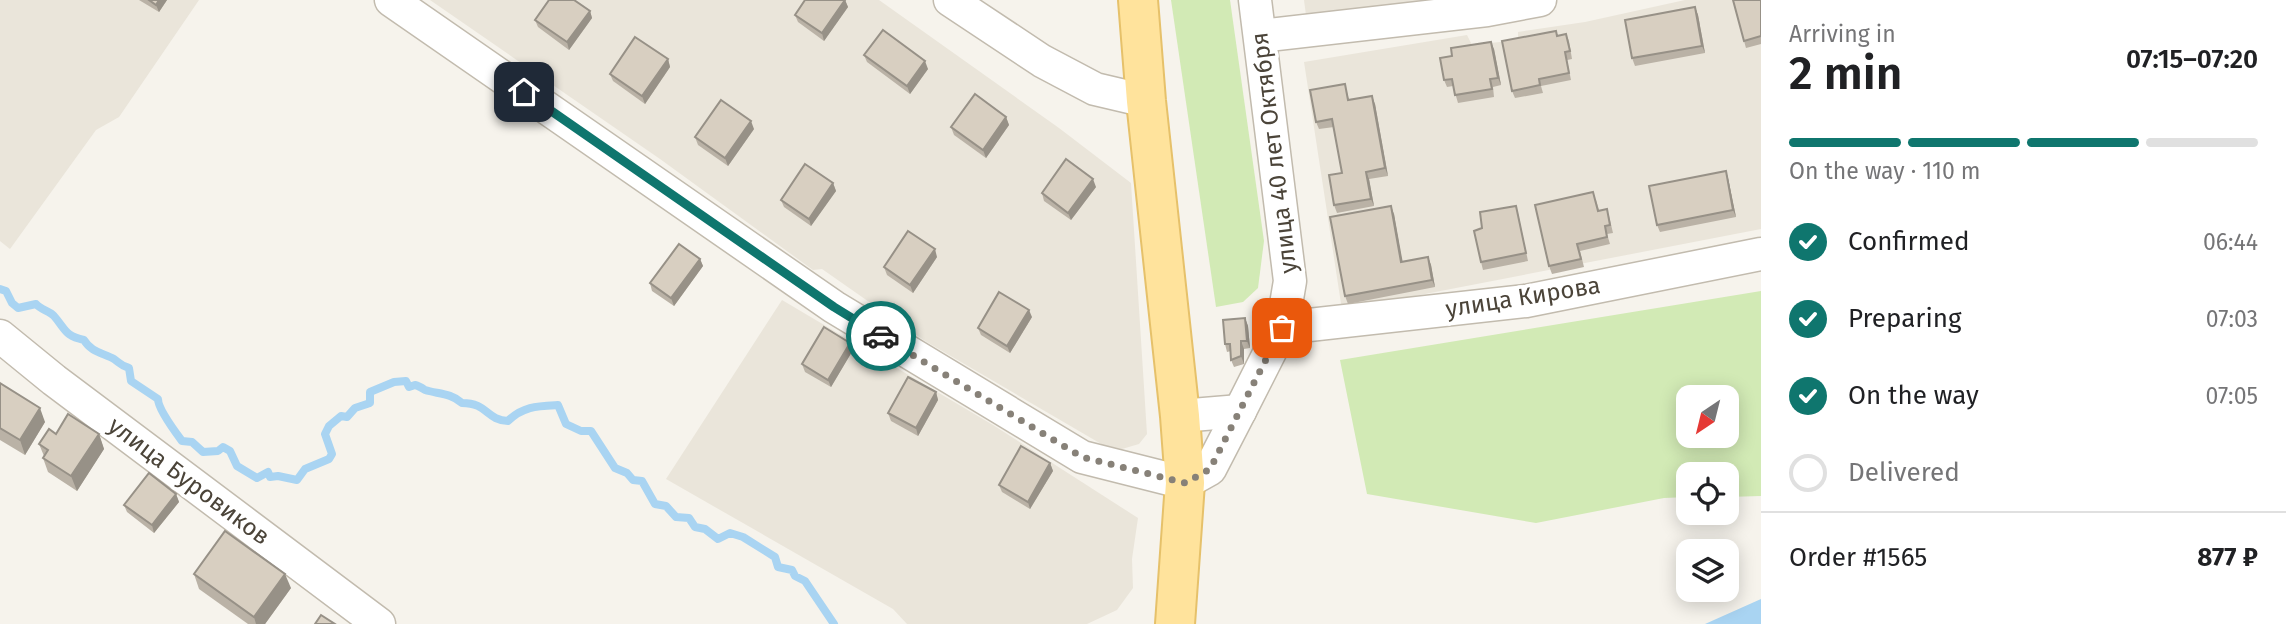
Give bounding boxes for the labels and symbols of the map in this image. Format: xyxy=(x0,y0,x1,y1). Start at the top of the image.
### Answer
street label: улица 40 лет Октября xyxy=(1245,31,1303,275)
pin xyxy=(494,62,554,122)
street label: улица Кирова xyxy=(1444,271,1602,323)
pin xyxy=(1252,298,1312,358)
courier xyxy=(846,301,916,371)
north arrow xyxy=(1676,385,1740,448)
street label: улица Буровиков xyxy=(103,411,275,551)

